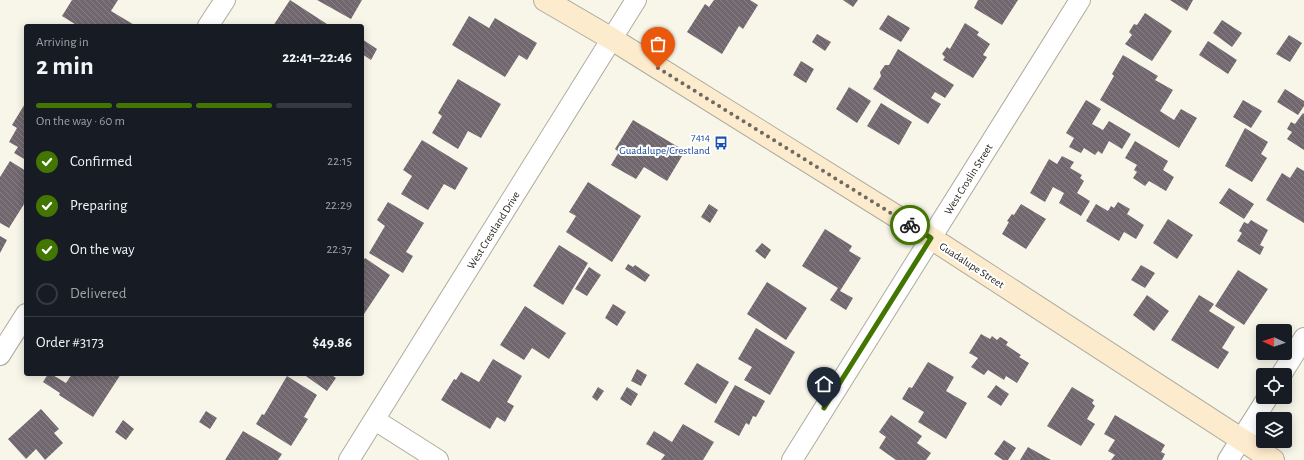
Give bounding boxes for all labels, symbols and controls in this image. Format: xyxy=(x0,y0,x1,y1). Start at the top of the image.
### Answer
pin xyxy=(641,27,675,68)
icon: bag xyxy=(647,33,669,55)
text: Arriving in xyxy=(36,36,89,49)
text: 22:41–22:46 xyxy=(282,50,352,65)
text: 2 min xyxy=(36,53,94,79)
text: On the way · 60 m xyxy=(36,115,125,128)
place label: 7414 Guadalupe/Crestland xyxy=(619,132,710,156)
bus stop icon: 7414 Guadalupe/Crestland xyxy=(713,135,729,151)
street label: West Croslin Street xyxy=(942,142,995,217)
icon: check xyxy=(36,151,58,173)
text: Confirmed xyxy=(70,154,132,169)
text: 22:15 xyxy=(327,155,352,168)
street label: West Crestland Drive xyxy=(465,189,522,271)
icon: check xyxy=(36,195,58,217)
text: Preparing xyxy=(70,198,127,213)
text: 22:29 xyxy=(325,199,352,212)
courier xyxy=(890,205,930,245)
icon: bike xyxy=(899,214,921,236)
icon: check xyxy=(36,239,58,261)
street label: Guadalupe Street xyxy=(937,241,1006,291)
text: On the way xyxy=(70,242,135,257)
text: 22:37 xyxy=(326,243,352,256)
text: Delivered xyxy=(70,286,127,301)
north arrow xyxy=(1256,324,1292,360)
map controls xyxy=(1256,324,1292,448)
text: Order #3173 xyxy=(36,335,104,350)
text: $49.86 xyxy=(312,335,352,350)
pin xyxy=(807,367,841,408)
button: locate xyxy=(1256,368,1292,404)
icon: home xyxy=(813,373,835,395)
button: layers xyxy=(1256,412,1292,448)

